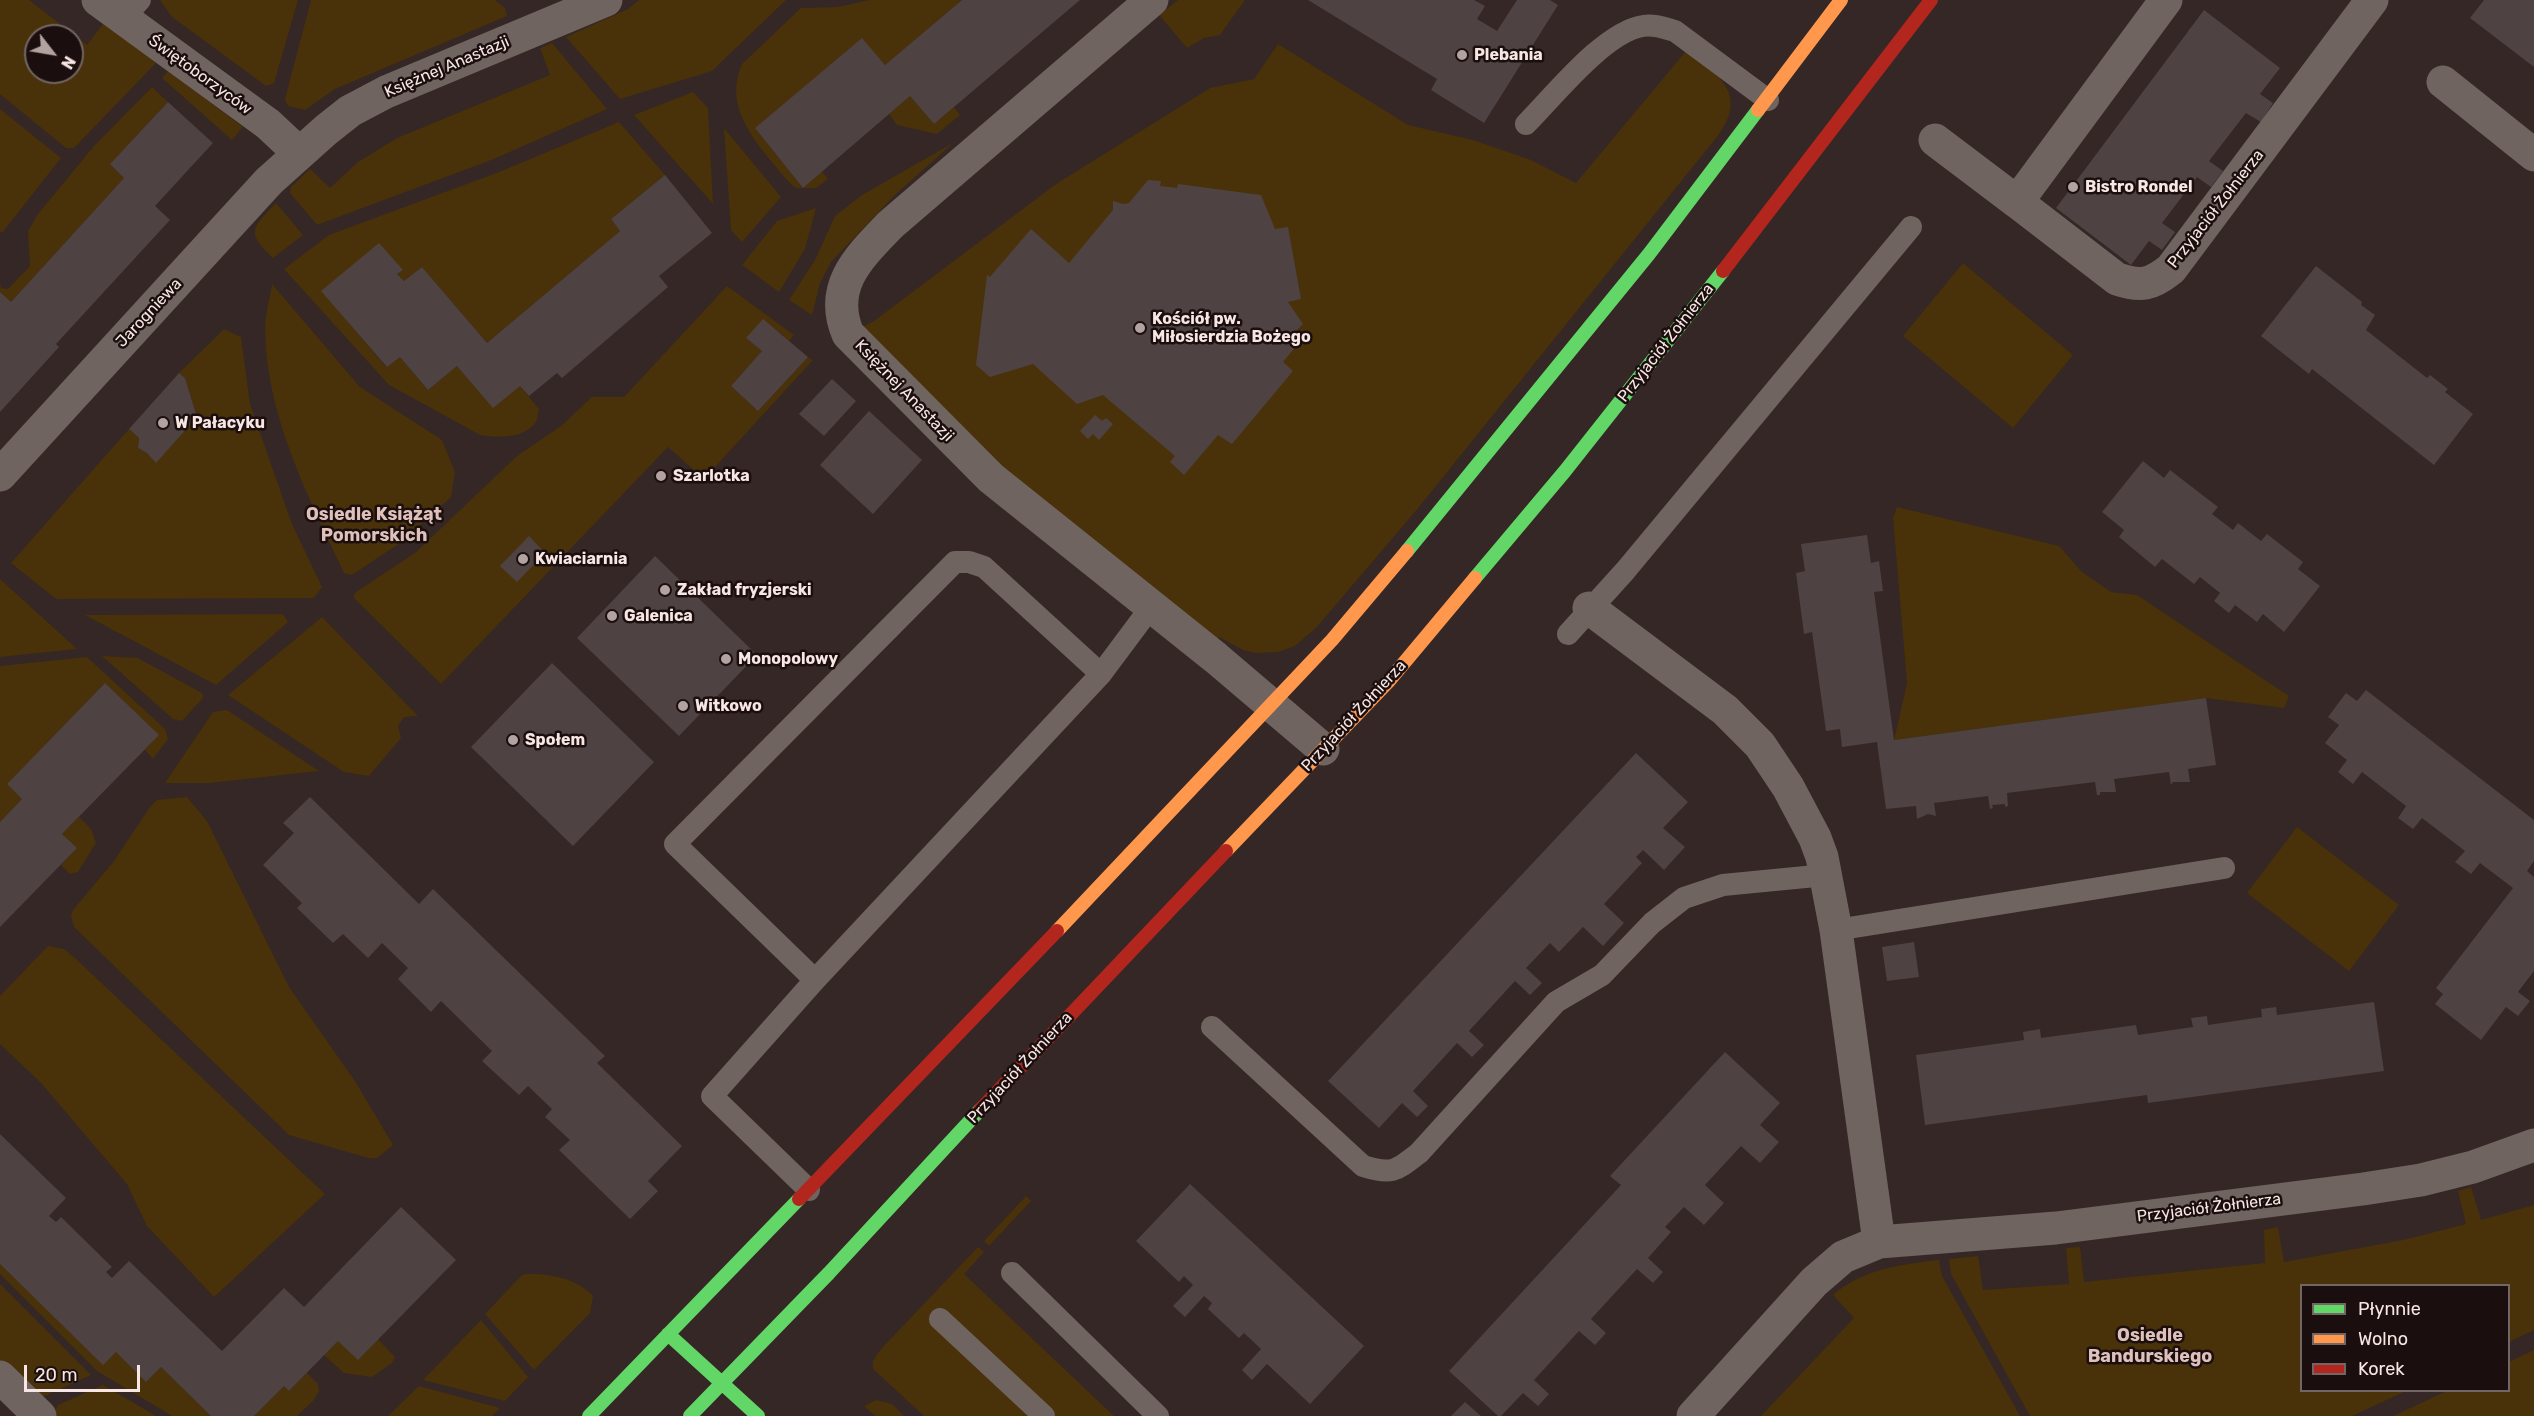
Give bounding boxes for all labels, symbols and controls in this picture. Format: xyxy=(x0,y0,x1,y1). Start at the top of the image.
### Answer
north arrow xyxy=(24,24,84,84)
street label: Świętoborzyców xyxy=(145,31,255,119)
street label: Księżnej Anastazji xyxy=(382,32,512,102)
place label: Plebania xyxy=(1474,45,1543,65)
marker: Plebania xyxy=(1455,48,1469,62)
text: N xyxy=(57,53,79,72)
street label: Przyjaciół Żołnierza xyxy=(2164,146,2268,272)
place label: Bistro Rondel xyxy=(2085,177,2193,197)
marker: Bistro Rondel xyxy=(2066,180,2080,194)
street label: Jarogniewa xyxy=(112,275,186,351)
street label: Przyjaciół Żołnierza xyxy=(1614,280,1718,406)
place label: Kościół pw. Miłosierdzia Bożego xyxy=(1152,309,1311,347)
marker: Kościół pw. Miłosierdzia Bożego xyxy=(1133,321,1147,335)
street label: Księżnej Anastazji xyxy=(851,336,957,446)
place label: W Pałacyku xyxy=(175,413,265,433)
marker: W Pałacyku xyxy=(156,416,170,430)
place label: Szarlotka xyxy=(673,466,750,486)
marker: Szarlotka xyxy=(654,469,668,483)
district label: Osiedle Książąt Pomorskich xyxy=(306,504,442,546)
place label: Kwiaciarnia xyxy=(535,549,627,569)
marker: Kwiaciarnia xyxy=(516,552,530,566)
place label: Zakład fryzjerski xyxy=(677,580,812,600)
marker: Zakład fryzjerski xyxy=(658,583,672,597)
place label: Galenica xyxy=(624,606,693,626)
marker: Galenica xyxy=(605,609,619,623)
place label: Monopolowy xyxy=(738,649,838,669)
marker: Monopolowy xyxy=(719,652,733,666)
street label: Przyjaciół Żołnierza xyxy=(1298,656,1410,776)
place label: Witkowo xyxy=(695,696,762,716)
marker: Witkowo xyxy=(676,699,690,713)
place label: Społem xyxy=(525,730,585,750)
marker: Społem xyxy=(506,733,520,747)
street label: Przyjaciół Żołnierza xyxy=(964,1008,1076,1128)
street label: Przyjaciół Żołnierza xyxy=(2136,1190,2282,1226)
legend xyxy=(2300,1284,2510,1392)
text: Płynnie xyxy=(2358,1298,2421,1320)
district label: Osiedle Bandurskiego xyxy=(2088,1325,2212,1368)
text: Wolno xyxy=(2358,1328,2408,1350)
scale bar xyxy=(27,1353,142,1391)
text: Korek xyxy=(2358,1358,2405,1380)
text: 20 m xyxy=(35,1364,77,1386)

